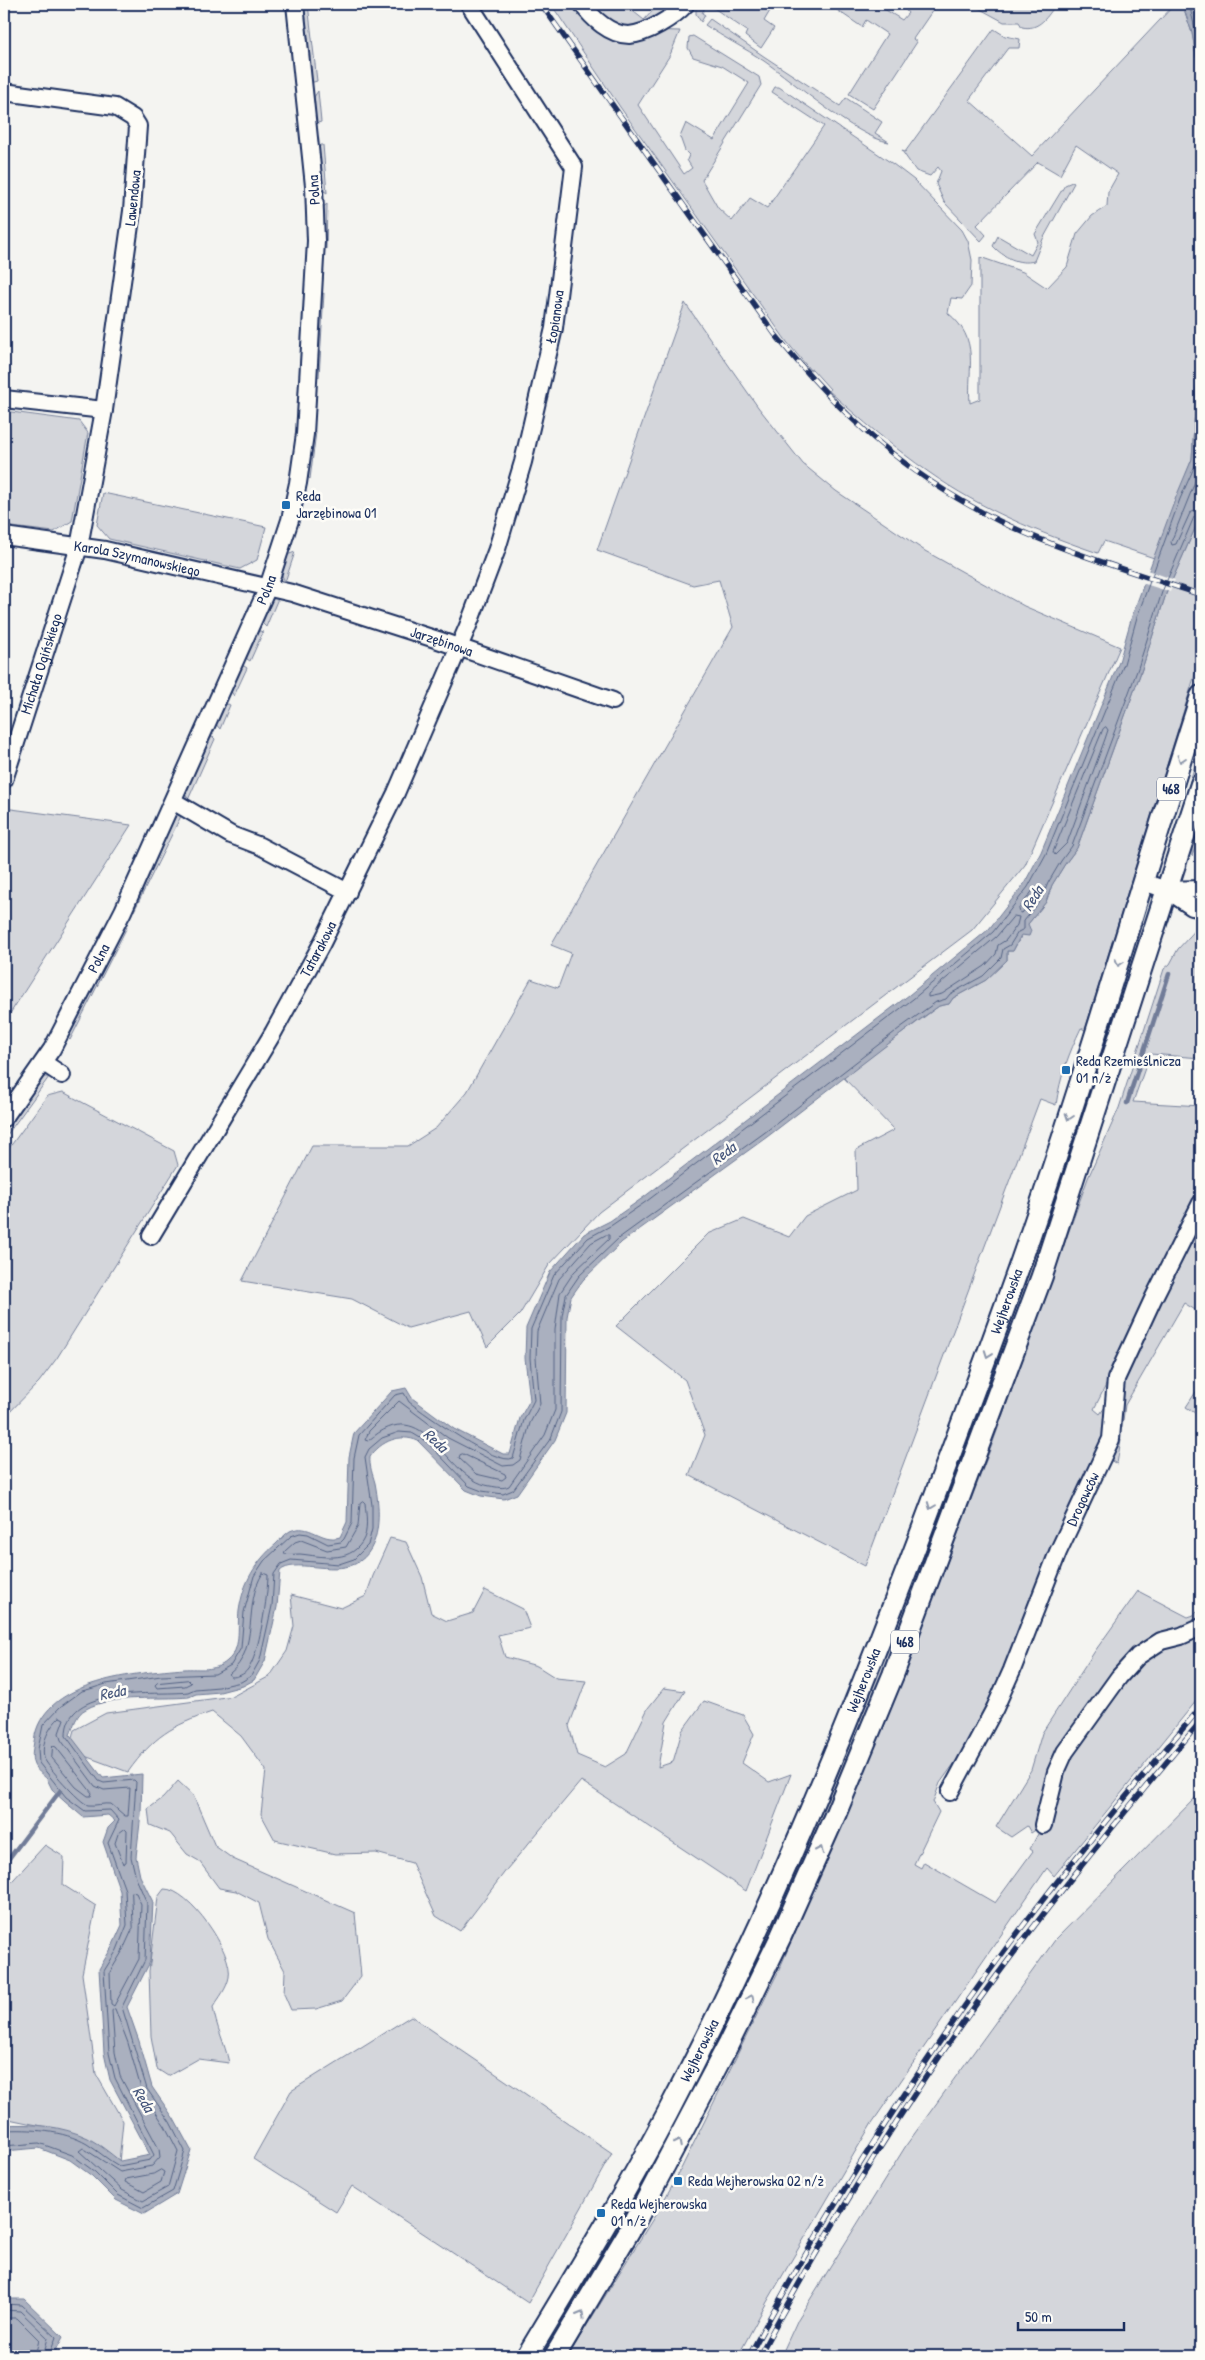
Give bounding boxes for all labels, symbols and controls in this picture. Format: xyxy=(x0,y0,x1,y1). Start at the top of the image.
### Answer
street label: Lawendowa xyxy=(119,169,146,227)
street label: Polna xyxy=(302,174,325,206)
street label: Łopianowa xyxy=(540,289,569,346)
place label: Reda Jarzębinowa 01 xyxy=(296,485,376,523)
marker: Reda Jarzębinowa 01 xyxy=(280,499,292,511)
street label: Karola Szymanowskiego xyxy=(73,535,202,582)
street label: Polna xyxy=(251,572,281,608)
street label: Michała Ogińskiego xyxy=(15,611,67,717)
street label: Jarzębinowa xyxy=(408,621,476,661)
one-way arrow xyxy=(1177,754,1187,762)
road number: 468 xyxy=(1157,778,1185,801)
water label: Reda xyxy=(1016,880,1049,915)
street label: Tatarakowa xyxy=(294,917,341,981)
street label: Polna xyxy=(82,940,114,976)
one-way arrow xyxy=(1115,958,1125,966)
place label: Reda Rzemieślnicza 01 n/ż xyxy=(1076,1050,1181,1088)
marker: Reda Rzemieślnicza 01 n/ż xyxy=(1060,1064,1072,1076)
one-way arrow xyxy=(1065,1113,1075,1121)
water label: Reda xyxy=(706,1135,741,1170)
street label: Wejherowska xyxy=(985,1266,1028,1337)
one-way arrow xyxy=(984,1349,994,1358)
water label: Reda xyxy=(419,1423,454,1458)
street label: Drogowców xyxy=(1061,1468,1104,1529)
one-way arrow xyxy=(927,1501,937,1510)
road number: 468 xyxy=(891,1630,919,1654)
street label: Wejherowska xyxy=(841,1645,885,1716)
water label: Reda xyxy=(97,1678,129,1705)
one-way arrow xyxy=(813,1846,824,1855)
one-way arrow xyxy=(745,1994,755,2003)
street label: Wejherowska xyxy=(675,2015,724,2085)
water label: Reda xyxy=(128,2082,161,2117)
one-way arrow xyxy=(672,2139,682,2148)
place label: Reda Wejherowska 02 n/ż xyxy=(688,2170,824,2191)
marker: Reda Wejherowska 02 n/ż xyxy=(672,2175,684,2187)
place label: Reda Wejherowska 01 n/ż xyxy=(611,2193,707,2231)
marker: Reda Wejherowska 01 n/ż xyxy=(595,2207,607,2219)
scale bar xyxy=(1018,2300,1124,2332)
text: 50 m xyxy=(1025,2306,1052,2327)
one-way arrow xyxy=(574,2311,584,2320)

